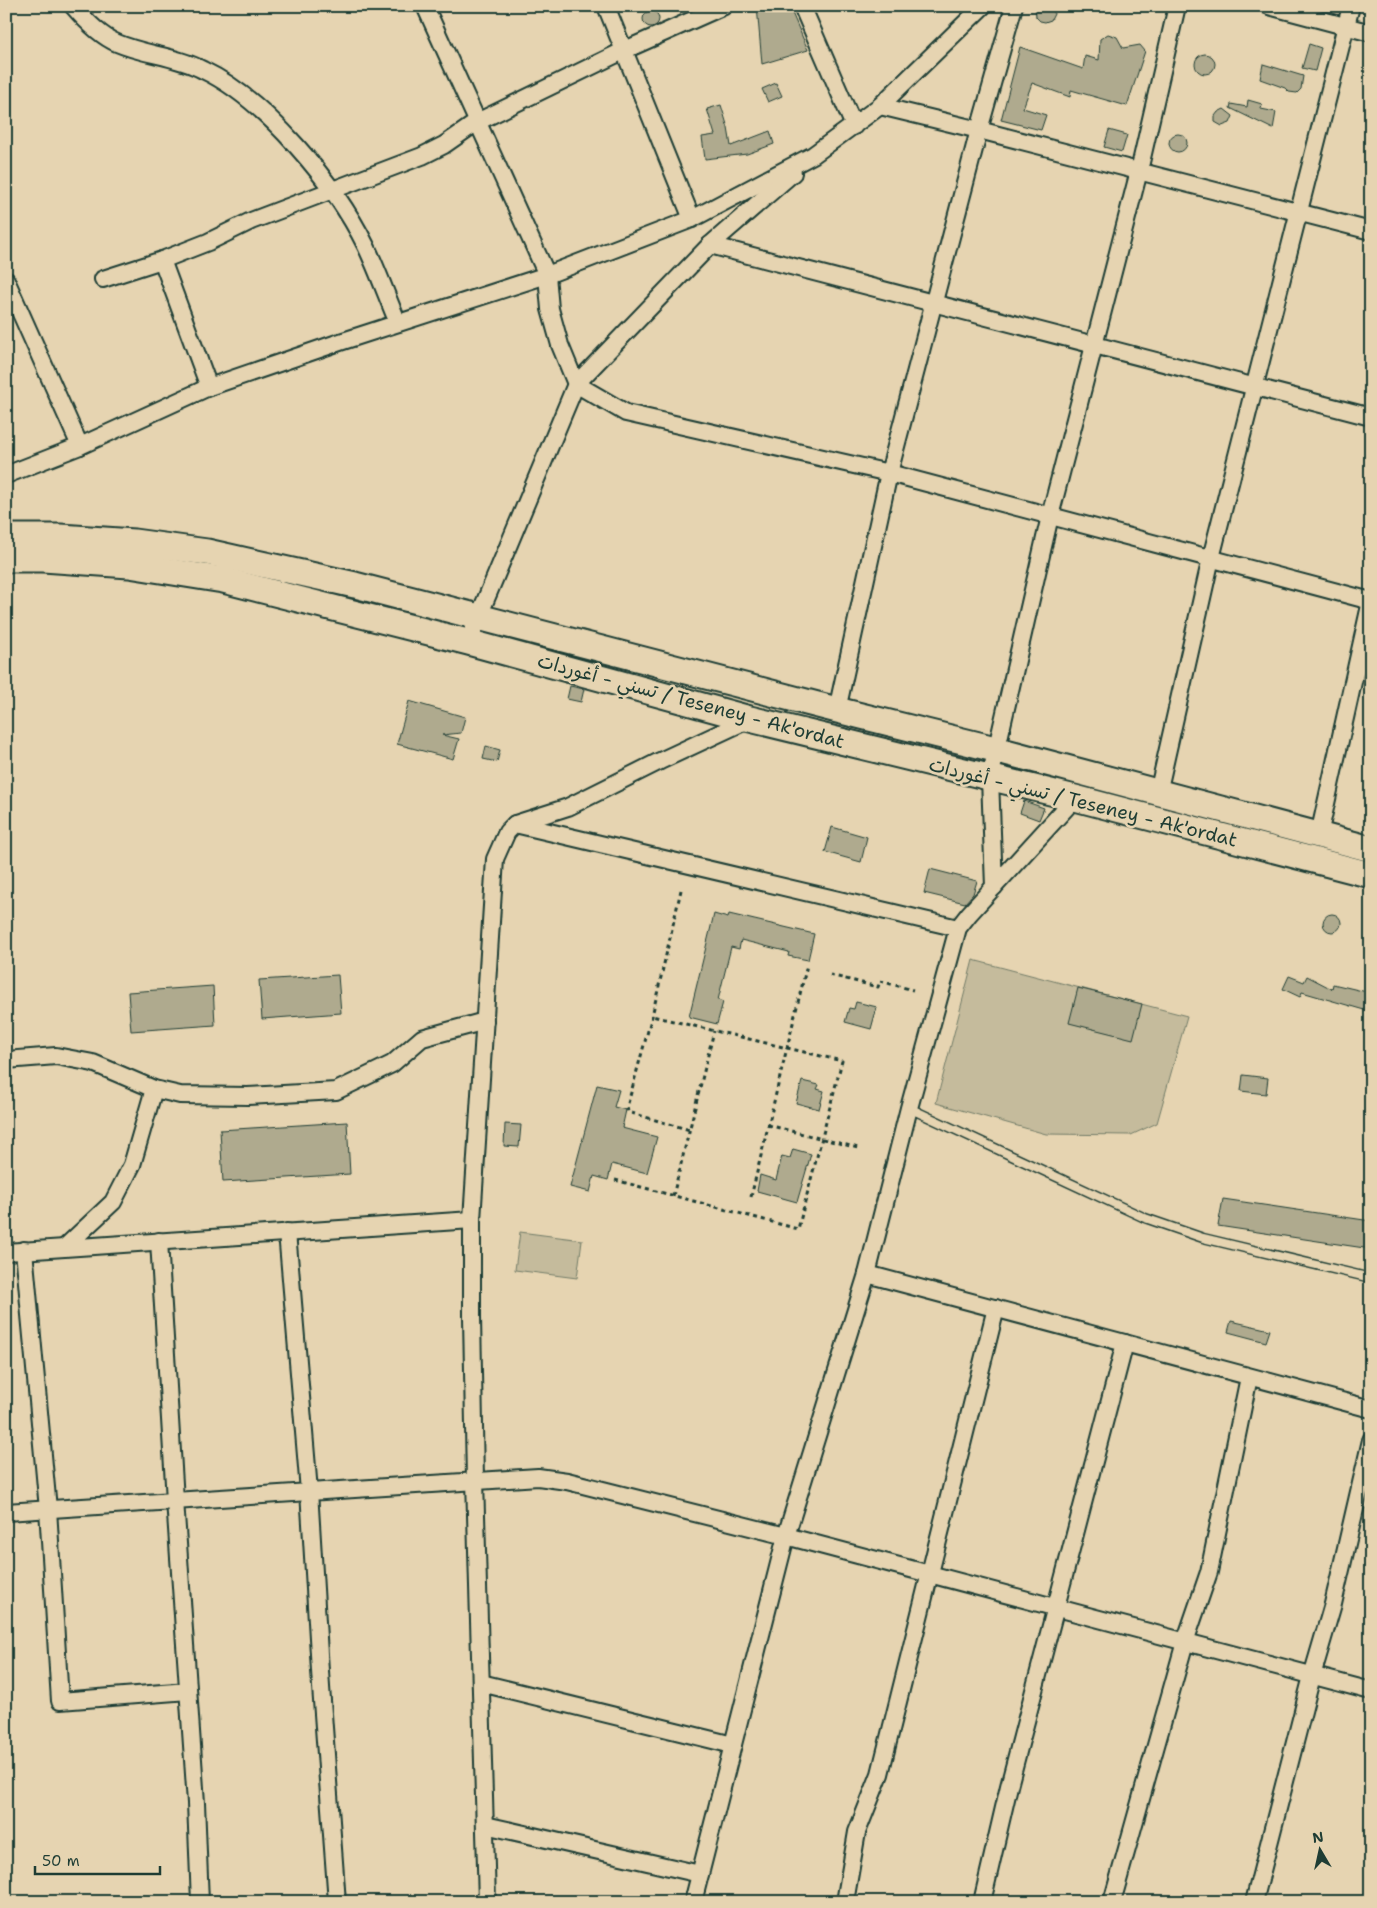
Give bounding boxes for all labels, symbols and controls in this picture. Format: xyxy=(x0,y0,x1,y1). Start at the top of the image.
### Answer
street label: تسني - أغوردات / Teseney - Ak'ordat xyxy=(534,648,847,758)
street label: تسني - أغوردات / Teseney - Ak'ordat xyxy=(925,752,1240,856)
north arrow xyxy=(1294,1826,1344,1876)
text: N xyxy=(1311,1827,1325,1847)
scale bar xyxy=(35,1843,160,1875)
text: 50 m xyxy=(42,1851,80,1871)

